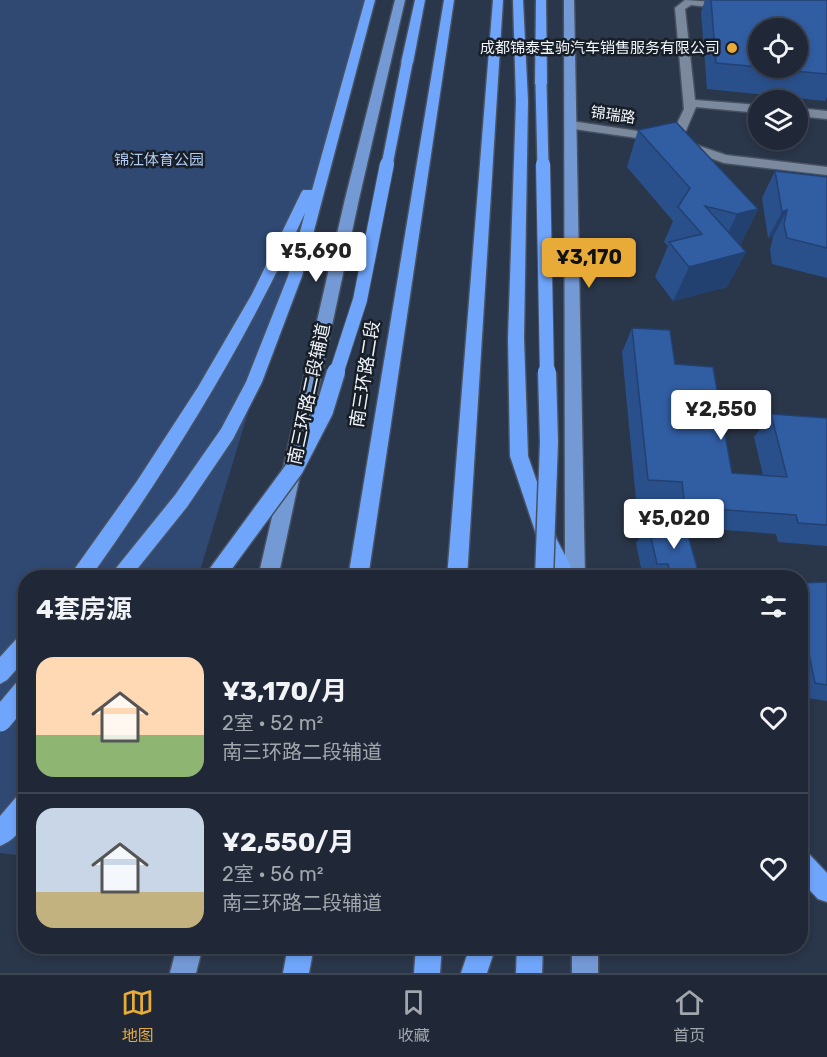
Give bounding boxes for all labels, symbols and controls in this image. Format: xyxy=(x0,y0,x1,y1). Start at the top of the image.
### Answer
map controls xyxy=(748,18,808,150)
button: locate xyxy=(748,18,808,78)
place label: 成都锦泰宝驹汽车销售服务有限公司 xyxy=(480,39,720,57)
marker: 成都锦泰宝驹汽车销售服务有限公司 xyxy=(725,41,739,55)
button: layers xyxy=(748,90,808,150)
street label: 锦瑞路 xyxy=(589,103,637,127)
park label: 锦江体育公园 xyxy=(114,151,204,169)
pin: ¥5,690 xyxy=(267,232,365,283)
pin: ¥3,170 xyxy=(540,238,638,289)
text: ¥5,690 xyxy=(280,239,352,263)
text: ¥3,170 xyxy=(556,245,622,269)
street label: 南三环路二段 xyxy=(346,319,384,429)
street label: 南三环路二段辅道 xyxy=(283,321,335,467)
pin: ¥2,550 xyxy=(672,390,770,441)
text: ¥2,550 xyxy=(685,397,757,421)
pin: ¥5,020 xyxy=(625,499,723,550)
text: ¥5,020 xyxy=(638,506,710,530)
icon: filters xyxy=(757,590,790,623)
text: 4套房源 xyxy=(36,594,132,625)
text: ¥3,170/月 xyxy=(222,676,347,707)
icon: home xyxy=(84,681,156,753)
icon: heart xyxy=(757,701,790,734)
text: 2室 · 52 m² xyxy=(222,711,323,735)
text: 南三环路二段辅道 xyxy=(222,740,382,764)
text: ¥2,550/月 xyxy=(222,827,355,858)
icon: home xyxy=(84,832,156,904)
icon: heart xyxy=(757,852,790,885)
text: 2室 · 56 m² xyxy=(222,862,324,886)
text: 南三环路二段辅道 xyxy=(222,891,382,915)
tab: 地图 xyxy=(121,986,154,1046)
tab: 收藏 xyxy=(397,986,430,1046)
tab: 首页 xyxy=(673,986,706,1046)

